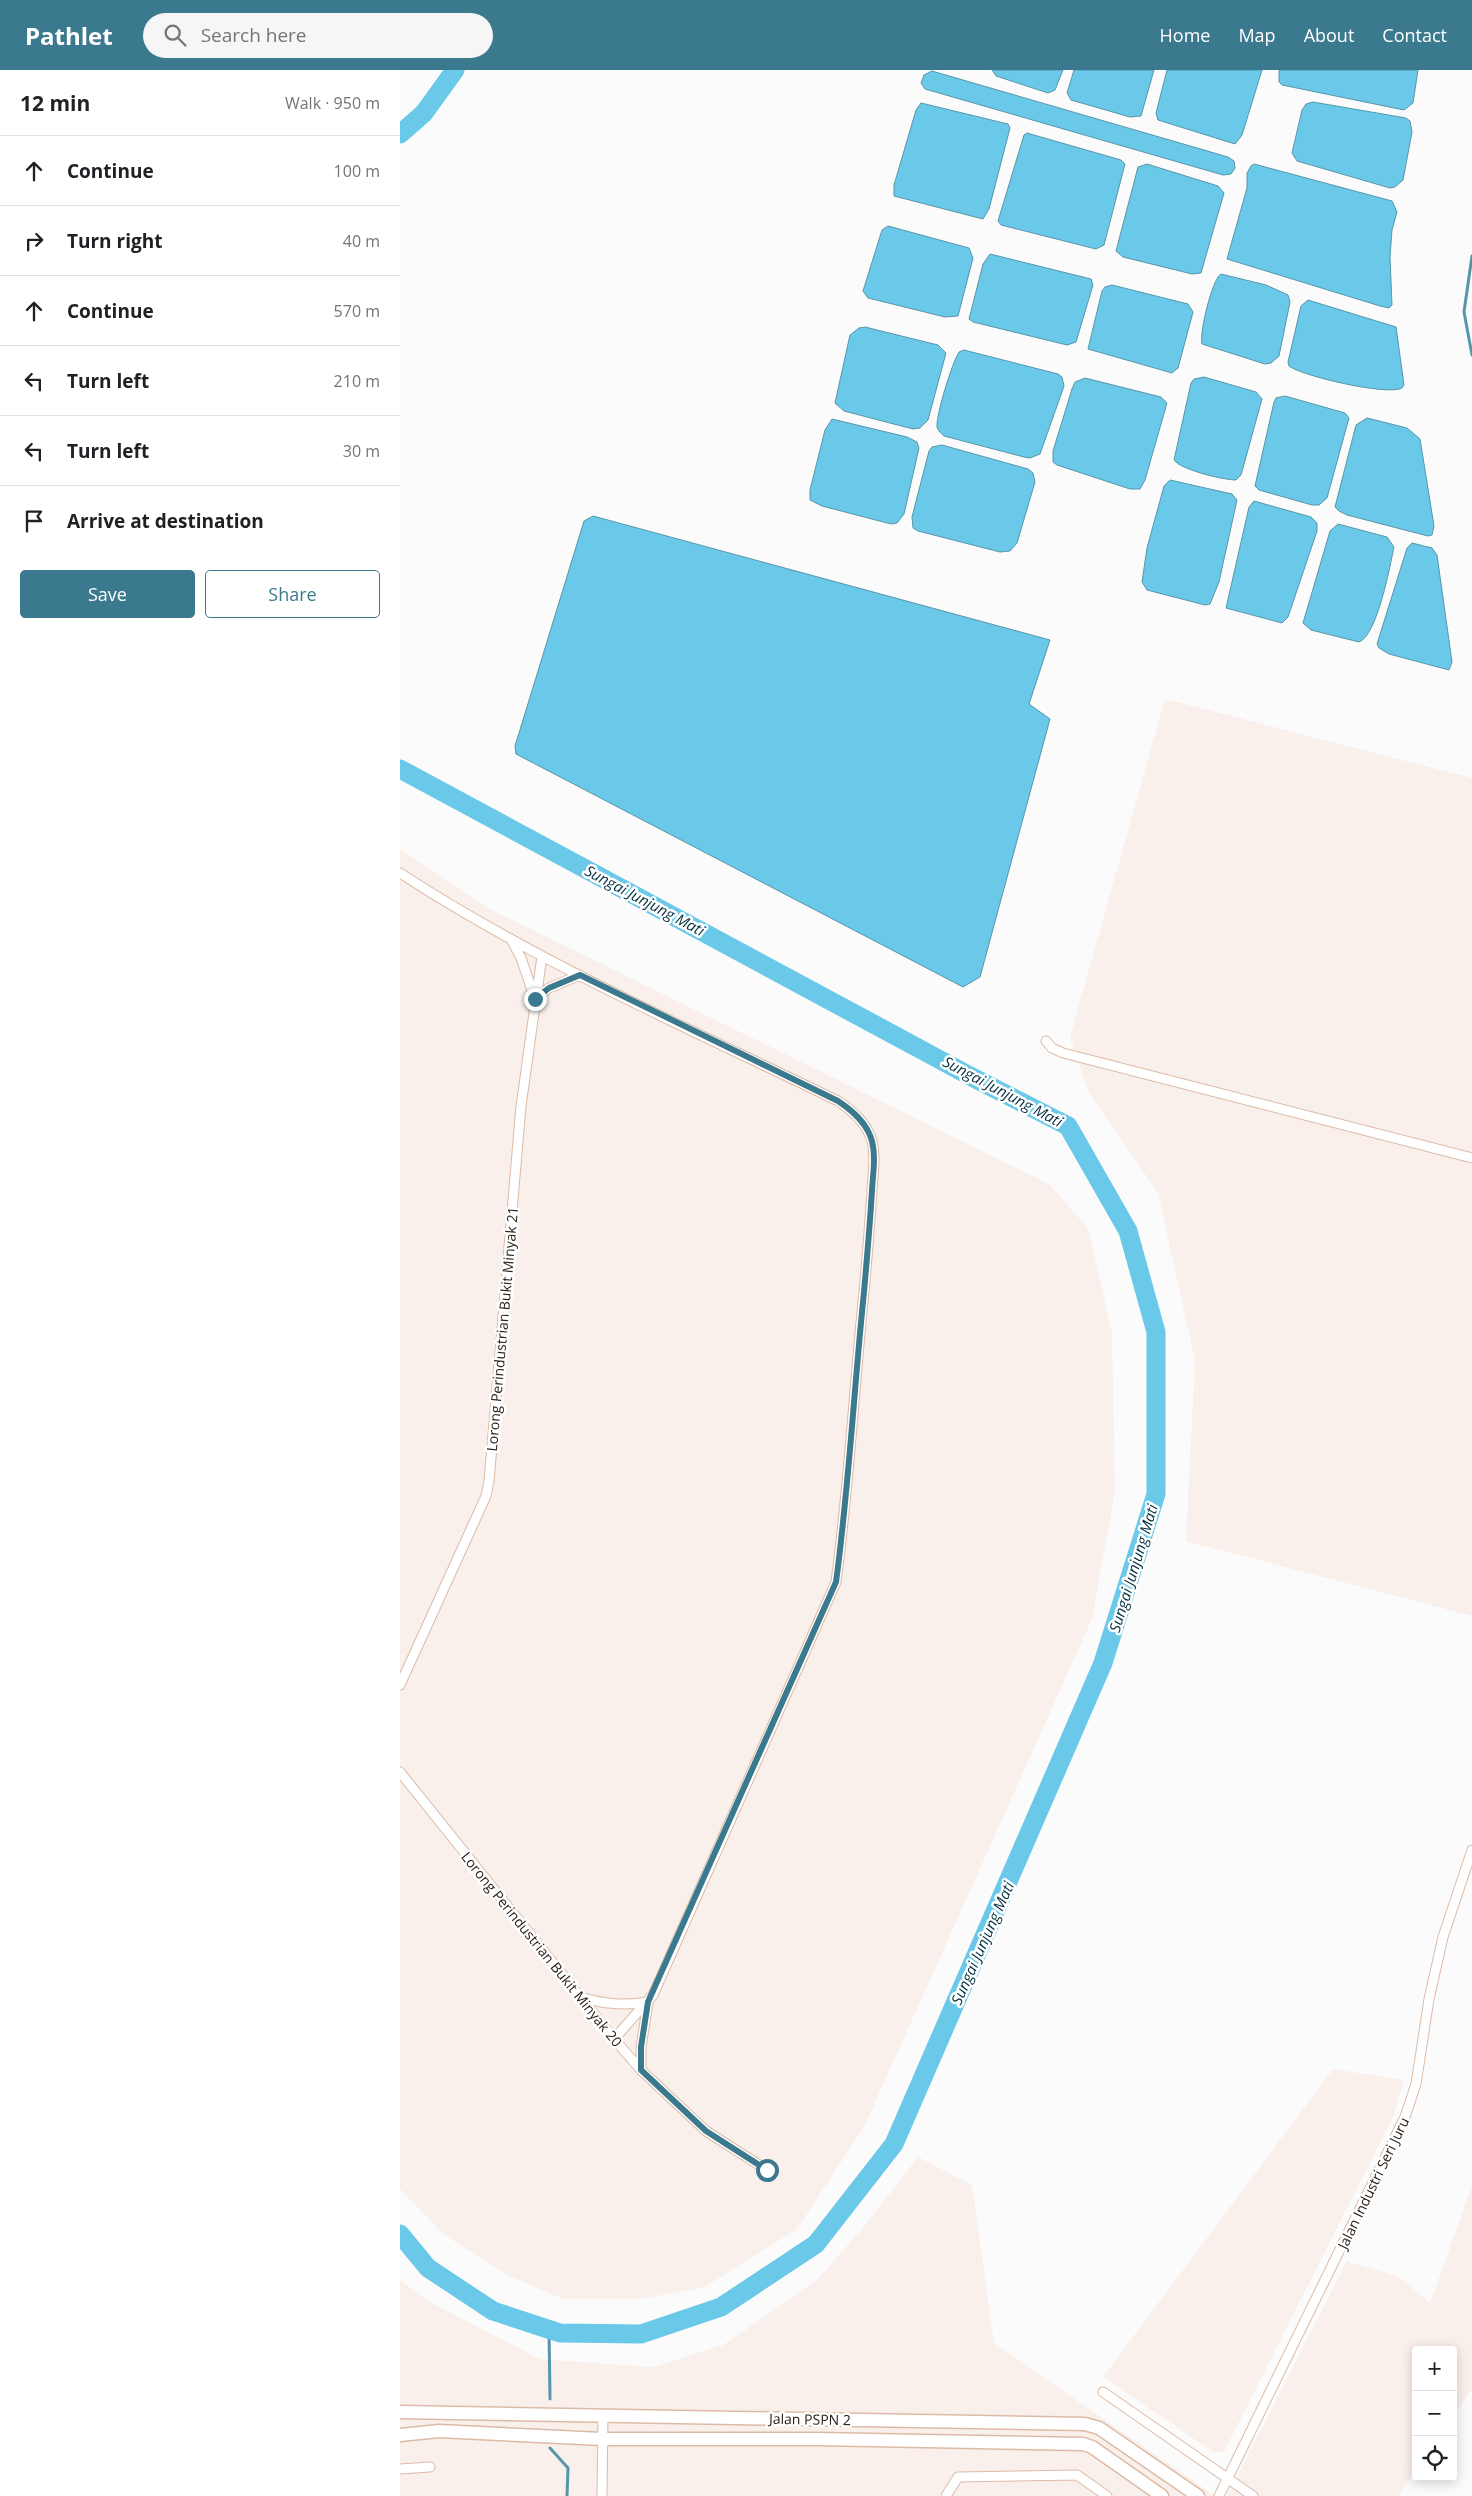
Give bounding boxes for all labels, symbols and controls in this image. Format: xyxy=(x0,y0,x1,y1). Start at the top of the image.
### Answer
search box xyxy=(143,13,493,58)
text: Pathlet xyxy=(25,19,113,52)
icon: search xyxy=(161,21,189,49)
text: Search here xyxy=(201,22,307,48)
text: Home xyxy=(1160,23,1210,47)
text: Map xyxy=(1238,23,1276,47)
text: About xyxy=(1304,23,1354,47)
text: Contact xyxy=(1382,23,1447,47)
text: 12 min xyxy=(20,89,90,117)
text: Walk · 950 m xyxy=(285,92,380,114)
icon: ahead xyxy=(20,157,48,185)
text: Continue xyxy=(67,158,154,184)
text: 100 m xyxy=(334,160,380,182)
icon: right xyxy=(20,227,48,255)
text: Turn right xyxy=(67,228,162,254)
text: 40 m xyxy=(343,230,380,252)
icon: ahead xyxy=(20,297,48,325)
text: Continue xyxy=(67,298,154,324)
text: 570 m xyxy=(334,300,380,322)
icon: left xyxy=(20,367,48,395)
text: Turn left xyxy=(67,368,149,394)
text: 210 m xyxy=(334,370,380,392)
icon: left xyxy=(20,437,48,465)
text: Turn left xyxy=(67,438,149,464)
text: 30 m xyxy=(343,440,380,462)
icon: arrive xyxy=(20,507,48,535)
text: Arrive at destination xyxy=(67,508,264,534)
button: Save xyxy=(20,570,195,618)
button: Share xyxy=(205,570,380,618)
water label: Sungai Junjung Mati xyxy=(582,860,708,940)
route end xyxy=(524,988,547,1011)
water label: Sungai Junjung Mati xyxy=(940,1051,1066,1131)
street label: Lorong Perindustrian Bukit Minyak 21 xyxy=(482,1206,522,1452)
water label: Sungai Junjung Mati xyxy=(1104,1501,1162,1634)
street label: Lorong Perindustrian Bukit Minyak 20 xyxy=(457,1848,627,2050)
water label: Sungai Junjung Mati xyxy=(946,1878,1018,2008)
street label: Jalan Industri Seri Juru xyxy=(1332,2114,1413,2254)
route start xyxy=(756,2159,779,2182)
map controls xyxy=(1412,2346,1457,2481)
button: + xyxy=(1412,2346,1457,2391)
button: − xyxy=(1412,2391,1457,2436)
street label: Jalan PSPN 2 xyxy=(767,2409,851,2429)
button: locate xyxy=(1412,2436,1457,2481)

